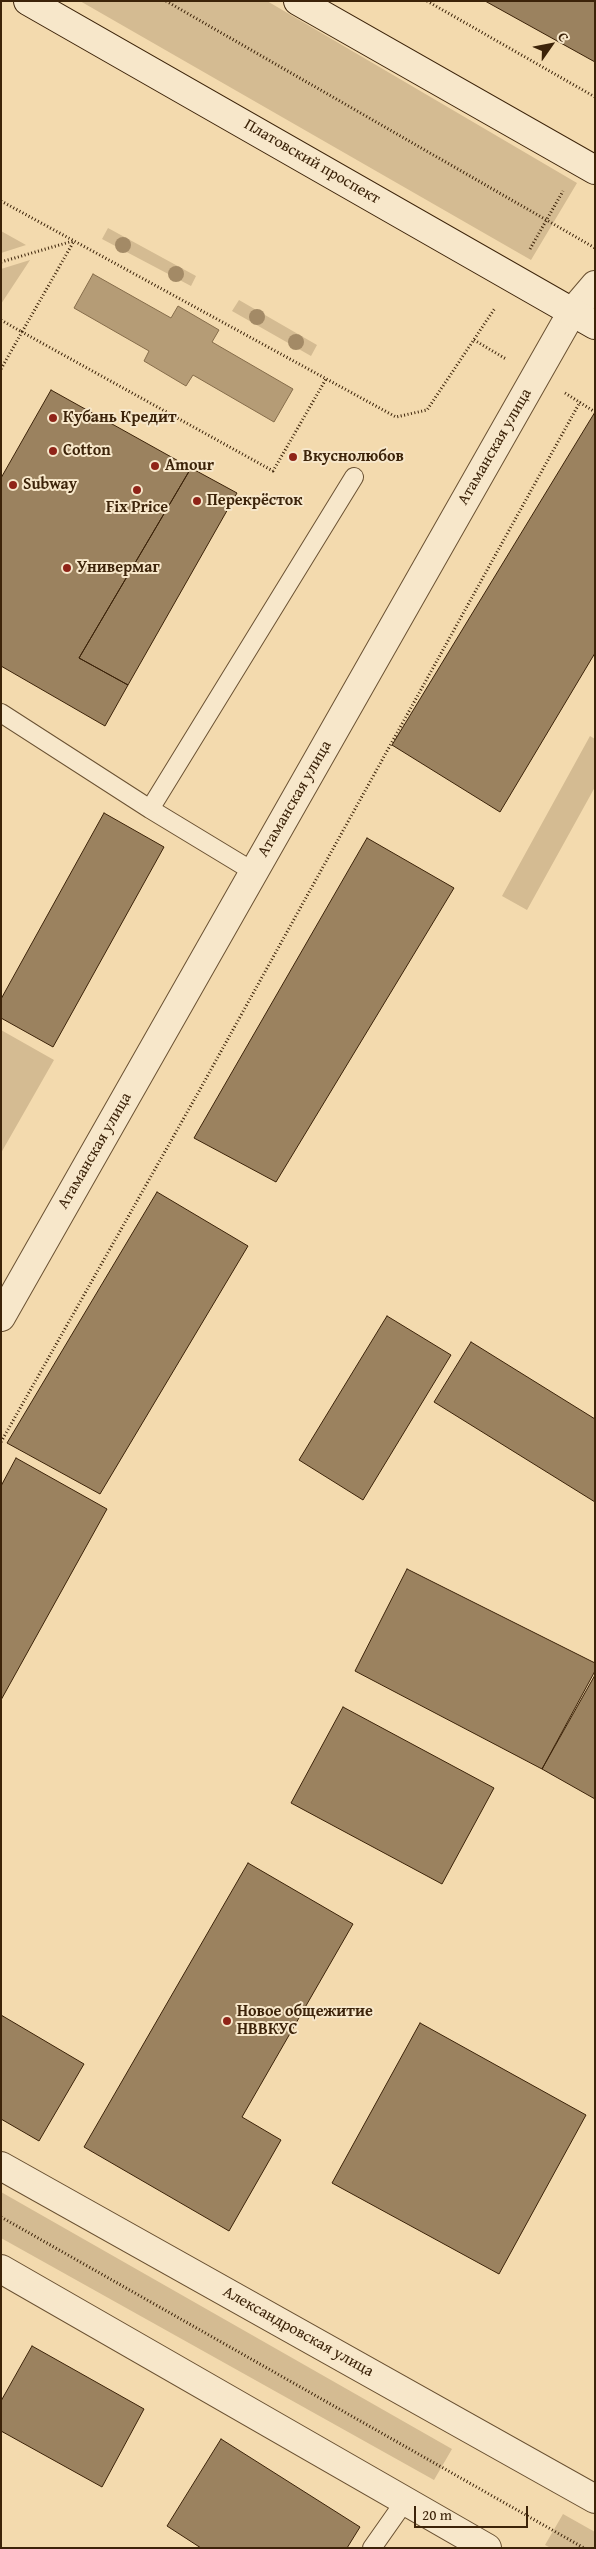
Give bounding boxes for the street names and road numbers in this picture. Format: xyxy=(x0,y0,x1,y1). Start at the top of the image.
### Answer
street label: Платовский проспект xyxy=(241,115,383,209)
street label: Атаманская улица xyxy=(454,385,536,509)
street label: Атаманская улица xyxy=(254,737,336,861)
street label: Атаманская улица xyxy=(54,1089,136,1213)
street label: Александровская улица xyxy=(219,2282,377,2382)

